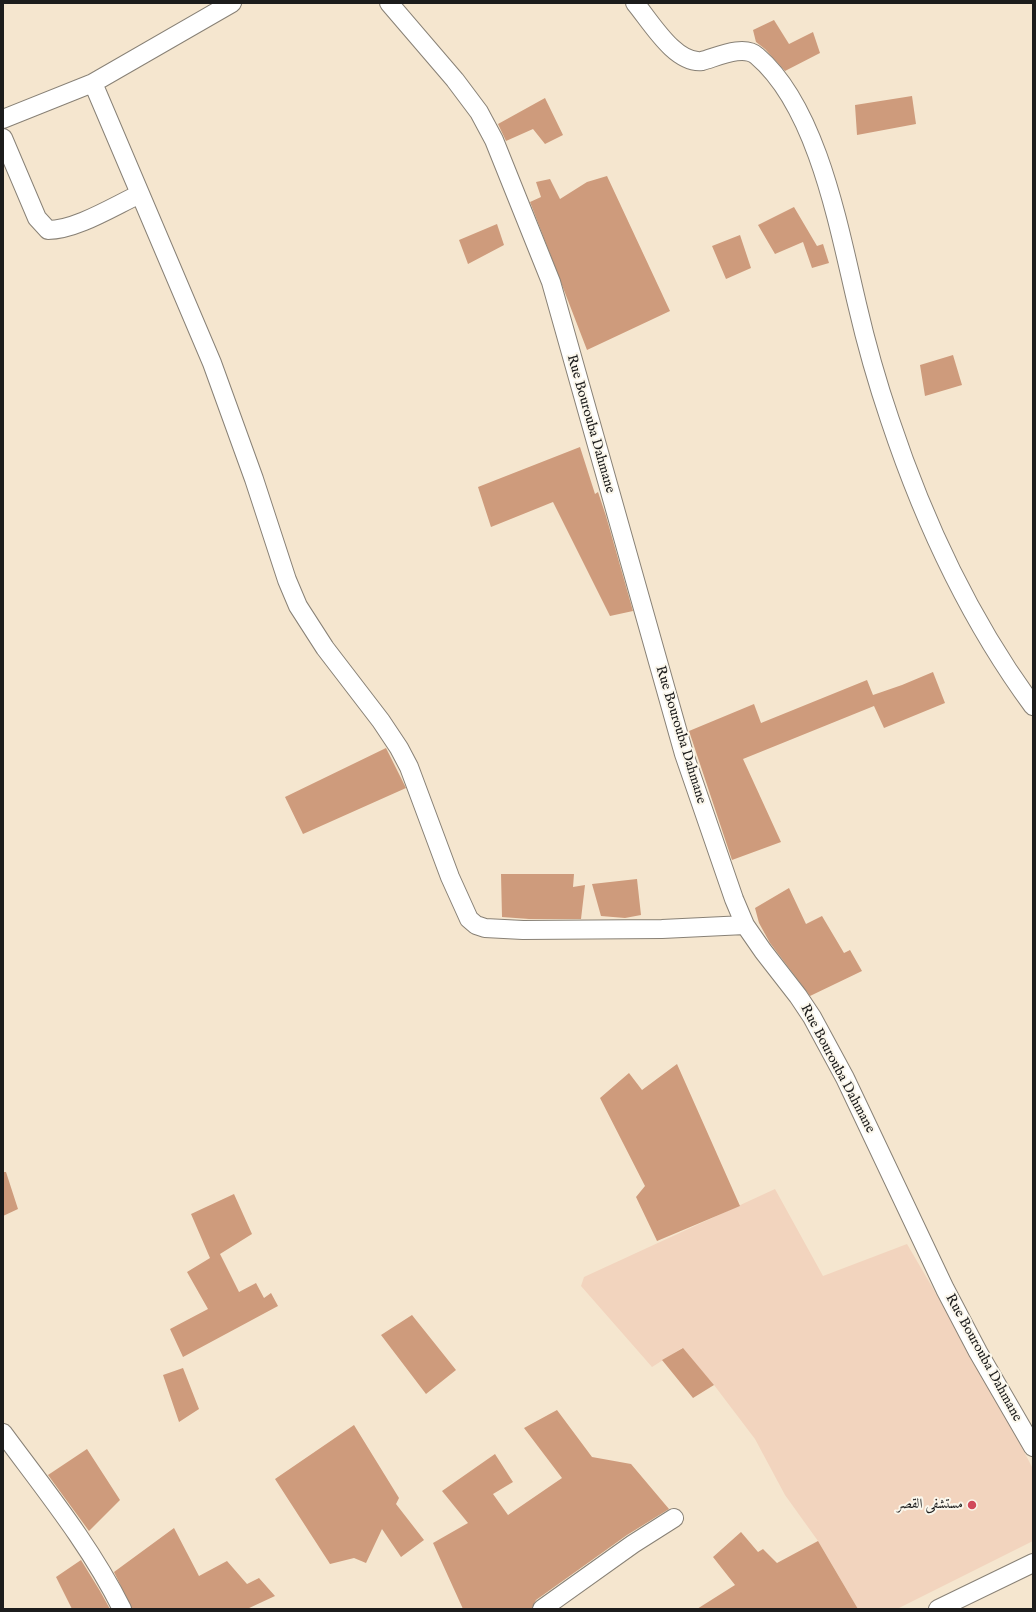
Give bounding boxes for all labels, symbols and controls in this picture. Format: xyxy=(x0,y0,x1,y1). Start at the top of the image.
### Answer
street label: Rue Bourouba Dahmane xyxy=(562,353,618,495)
street label: Rue Bourouba Dahmane xyxy=(651,664,709,806)
street label: Rue Bourouba Dahmane xyxy=(796,1002,878,1136)
street label: Rue Bourouba Dahmane xyxy=(941,1291,1025,1425)
place label: مستشفى القصر xyxy=(897,1497,963,1513)
marker: مستشفى القصر xyxy=(966,1499,978,1511)

